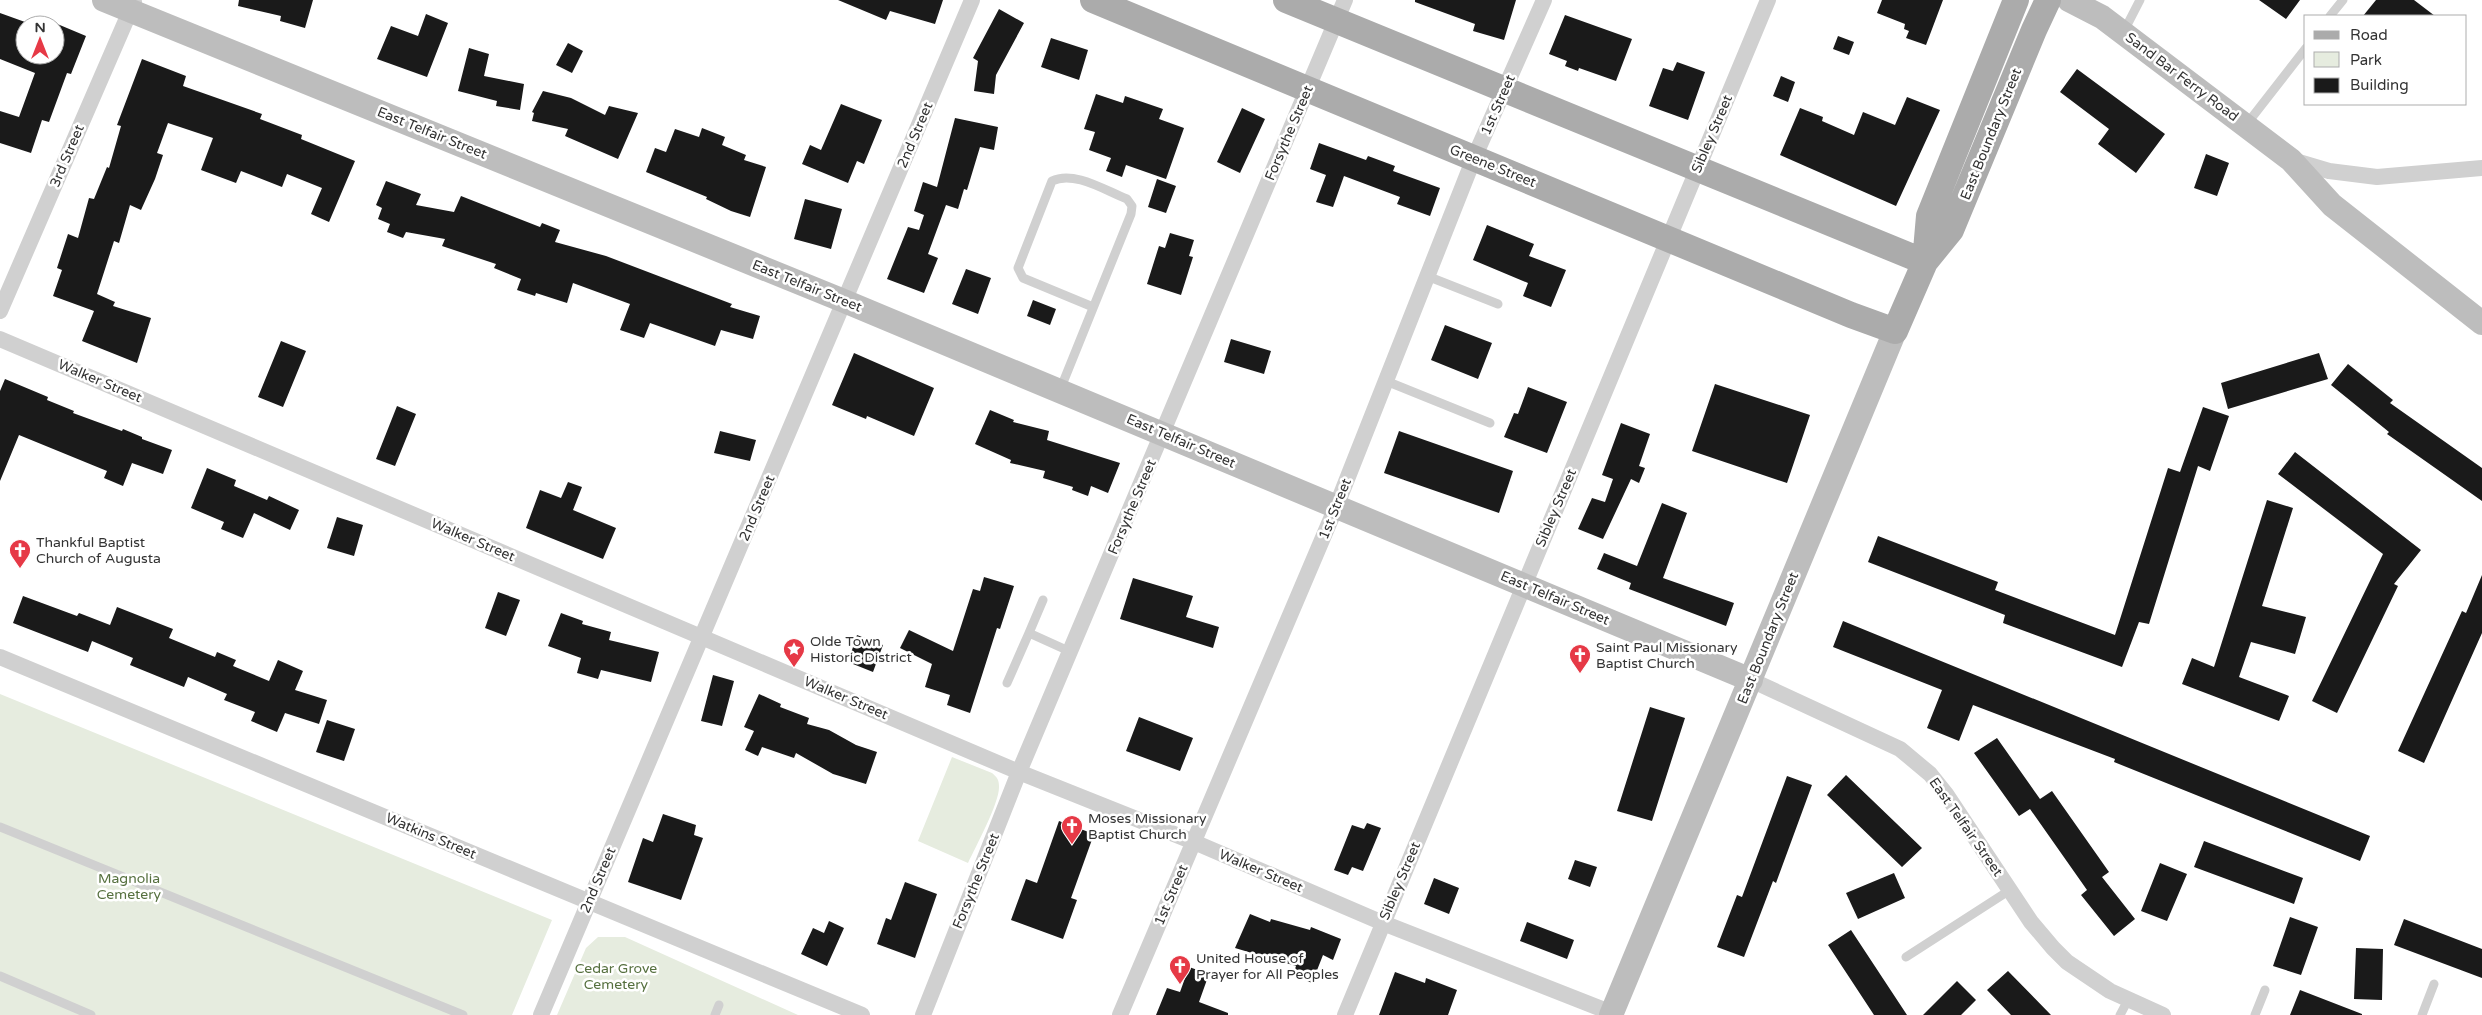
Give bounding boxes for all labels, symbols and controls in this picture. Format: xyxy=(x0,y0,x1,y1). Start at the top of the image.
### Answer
north arrow xyxy=(15,15,65,65)
legend xyxy=(2304,15,2467,105)
text: N xyxy=(34,19,46,36)
text: Road xyxy=(2350,26,2388,44)
street label: Sand Bar Ferry Road xyxy=(2122,29,2242,125)
text: Park xyxy=(2350,51,2382,69)
street label: East Boundary Street xyxy=(1957,65,2025,202)
street label: 1st Street xyxy=(1477,72,1519,138)
text: Building xyxy=(2350,76,2409,94)
street label: Forsythe Street xyxy=(1261,82,1317,183)
street label: Sibley Street xyxy=(1688,92,1736,176)
street label: 2nd Street xyxy=(894,99,937,170)
street label: East Telfair Street xyxy=(375,103,490,163)
street label: 3rd Street xyxy=(46,122,88,190)
street label: Greene Street xyxy=(1447,141,1539,191)
street label: East Telfair Street xyxy=(750,256,865,316)
street label: Walker Street xyxy=(56,356,145,407)
street label: East Telfair Street xyxy=(1124,410,1239,472)
street label: Forsythe Street xyxy=(1104,456,1160,557)
street label: Sibley Street xyxy=(1532,466,1580,550)
street label: 2nd Street xyxy=(736,472,779,543)
street label: 1st Street xyxy=(1315,475,1355,542)
street label: Walker Street xyxy=(429,515,518,566)
place label: Thankful Baptist Church of Augusta xyxy=(36,534,161,567)
church icon: Thankful Baptist Church of Augusta xyxy=(8,538,32,569)
street label: East Telfair Street xyxy=(1498,567,1613,629)
street label: East Boundary Street xyxy=(1734,569,1802,706)
place label: Olde Town Historic District xyxy=(810,633,912,666)
place icon: Olde Town Historic District xyxy=(782,637,806,668)
place label: Saint Paul Missionary Baptist Church xyxy=(1596,639,1738,672)
church icon: Saint Paul Missionary Baptist Church xyxy=(1568,643,1592,674)
street label: Walker Street xyxy=(802,673,891,724)
street label: East Telfair Street xyxy=(1926,774,2007,880)
street label: Watkins Street xyxy=(383,809,479,863)
place label: Moses Missionary Baptist Church xyxy=(1088,810,1207,843)
church icon: Moses Missionary Baptist Church xyxy=(1060,814,1084,845)
street label: Forsythe Street xyxy=(949,830,1003,931)
street label: Sibley Street xyxy=(1376,839,1424,923)
street label: 2nd Street xyxy=(577,844,620,915)
street label: Walker Street xyxy=(1217,846,1306,897)
street label: 1st Street xyxy=(1151,861,1192,928)
park label: Magnolia Cemetery xyxy=(97,870,162,903)
place label: United House of Prayer for All Peoples xyxy=(1196,950,1339,983)
church icon: United House of Prayer for All Peoples xyxy=(1168,954,1192,985)
park label: Cedar Grove Cemetery xyxy=(575,960,657,993)

